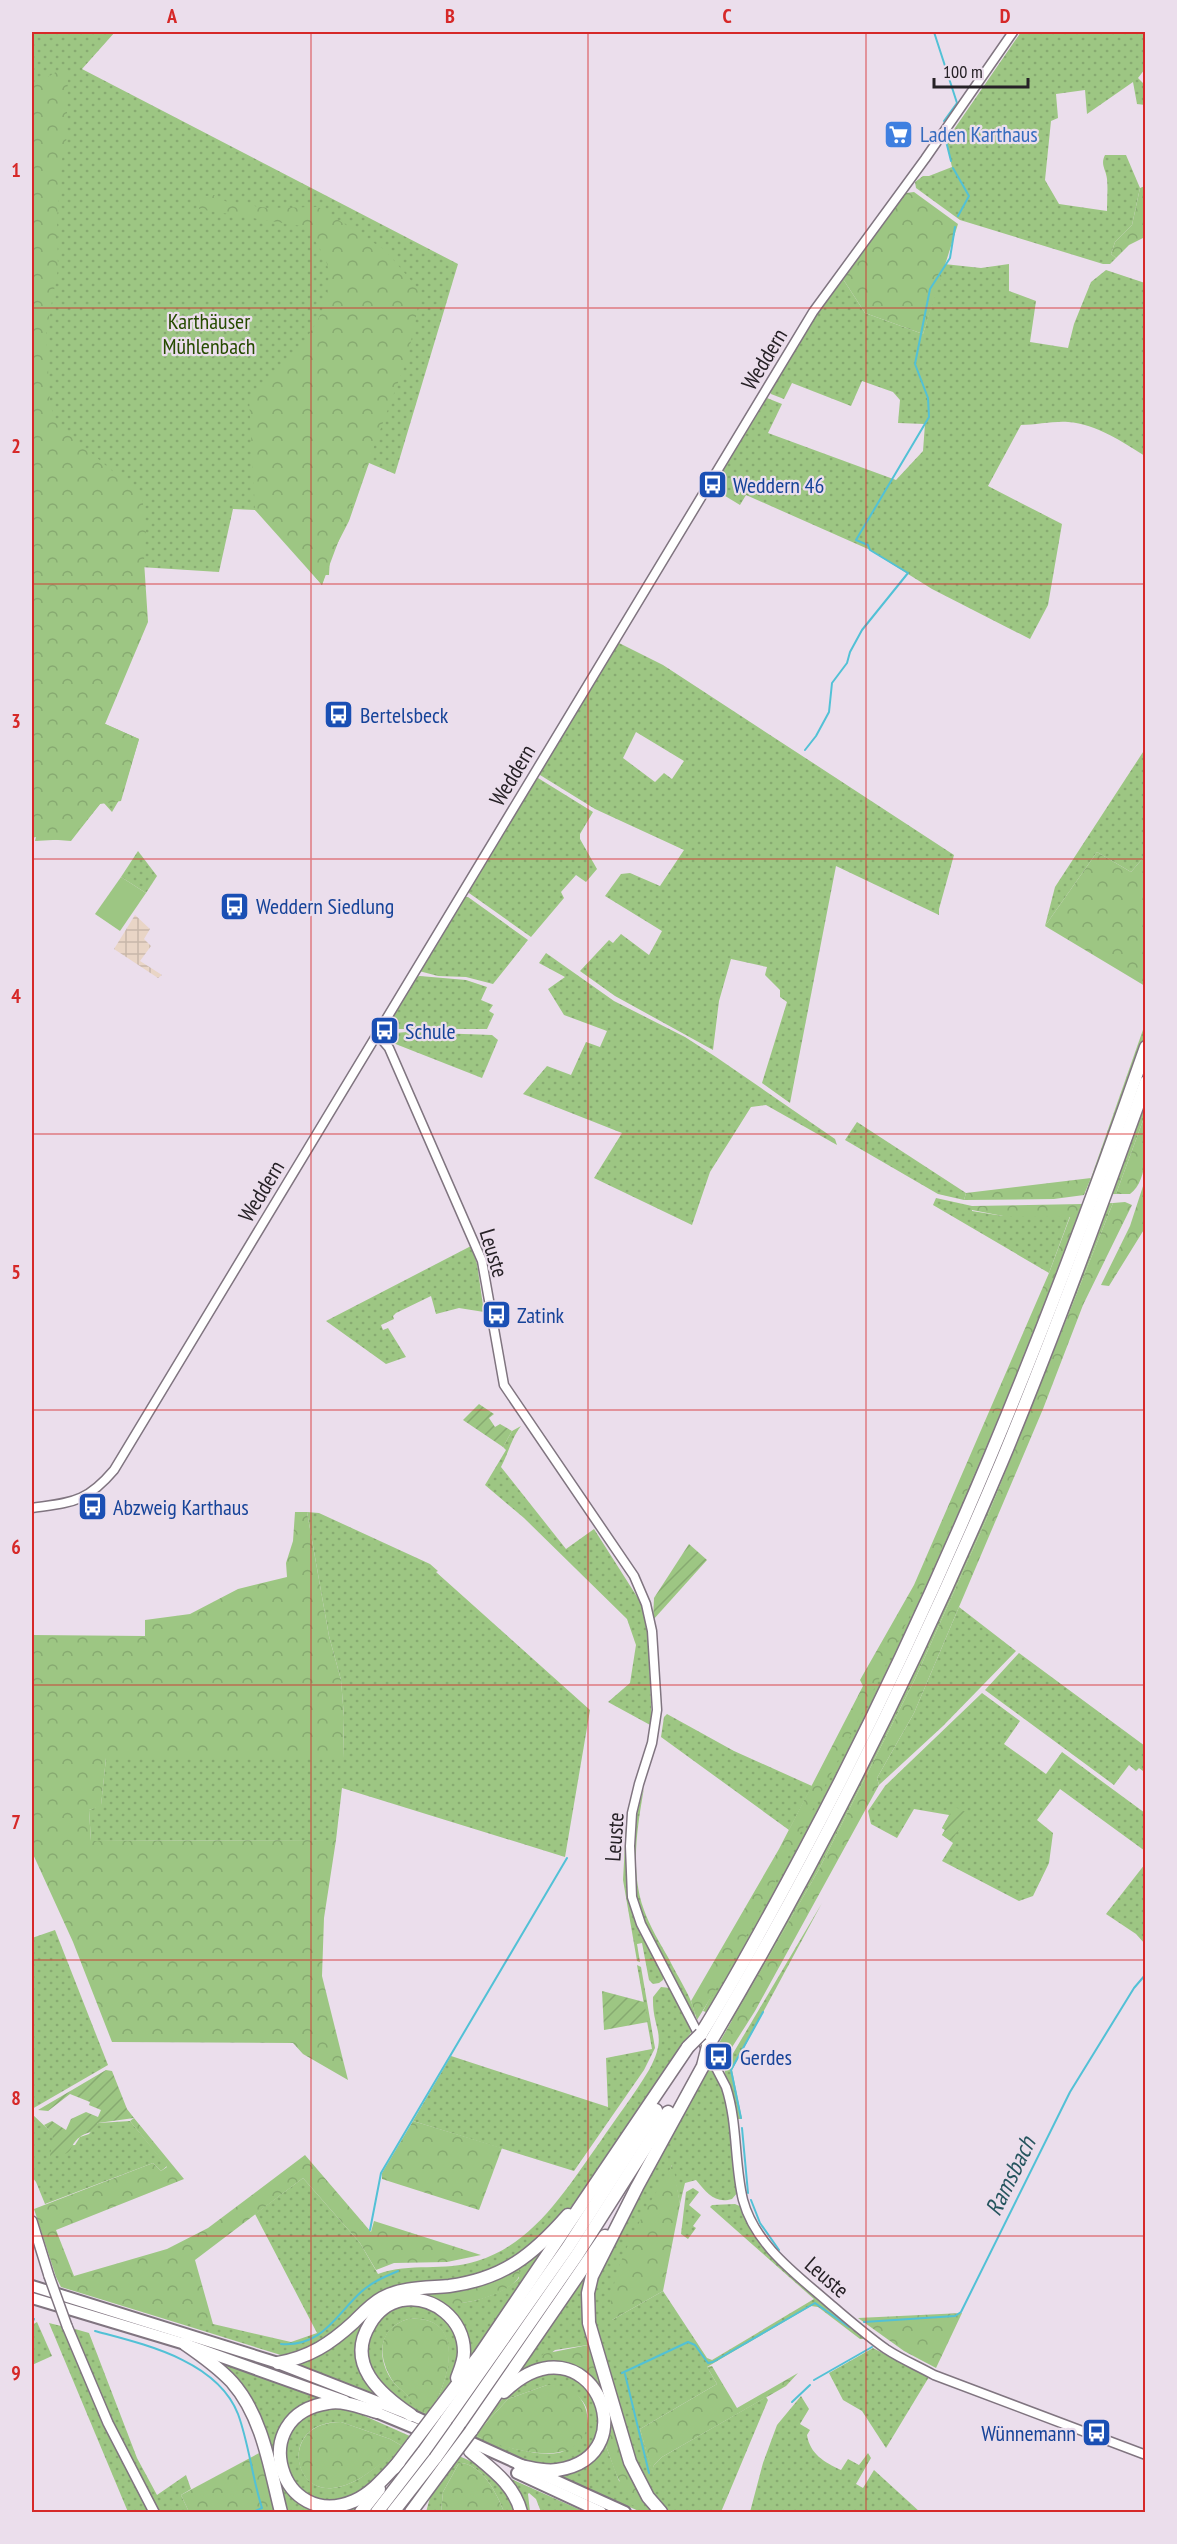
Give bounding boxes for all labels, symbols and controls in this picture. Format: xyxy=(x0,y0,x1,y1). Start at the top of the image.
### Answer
text: A xyxy=(166,3,178,29)
text: B xyxy=(445,3,455,29)
text: C xyxy=(722,3,732,29)
text: D xyxy=(1000,3,1011,29)
scale bar xyxy=(934,51,1028,89)
text: 100 m xyxy=(943,60,983,83)
supermarket icon: Laden Karthaus xyxy=(883,118,915,150)
place label: Laden Karthaus xyxy=(920,120,1038,148)
text: 1 xyxy=(11,157,21,183)
park label: Karthäuser Mühlenbach xyxy=(163,307,255,360)
street label: Weddern xyxy=(735,323,793,395)
text: 2 xyxy=(11,433,21,459)
bus stop icon: Weddern 46 xyxy=(696,469,728,501)
place label: Weddern 46 xyxy=(733,471,824,499)
bus stop icon: Bertelsbeck xyxy=(323,699,355,731)
place label: Bertelsbeck xyxy=(360,701,449,729)
text: 3 xyxy=(11,708,21,734)
street label: Weddern xyxy=(483,739,541,811)
bus stop icon: Weddern Siedlung xyxy=(219,890,251,922)
place label: Weddern Siedlung xyxy=(256,892,394,920)
text: 4 xyxy=(11,983,21,1009)
bus stop icon: Schule xyxy=(368,1015,400,1047)
place label: Schule xyxy=(405,1017,456,1045)
street label: Weddern xyxy=(232,1155,290,1227)
street label: Leuste xyxy=(473,1225,515,1281)
text: 5 xyxy=(11,1259,21,1285)
bus stop icon: Zatink xyxy=(480,1299,512,1331)
place label: Zatink xyxy=(517,1301,565,1329)
bus stop icon: Abzweig Karthaus xyxy=(76,1491,108,1523)
place label: Abzweig Karthaus xyxy=(113,1493,249,1521)
text: 6 xyxy=(11,1534,21,1560)
text: 7 xyxy=(11,1809,21,1835)
street label: Leuste xyxy=(598,1811,630,1863)
bus stop icon: Gerdes xyxy=(703,2041,735,2073)
place label: Gerdes xyxy=(740,2043,792,2071)
text: 8 xyxy=(11,2085,21,2111)
water label: Ramsbach xyxy=(978,2130,1043,2221)
street label: Leuste xyxy=(799,2250,855,2304)
text: 9 xyxy=(11,2360,21,2386)
bus stop icon: Wünnemann xyxy=(1081,2417,1113,2449)
place label: Wünnemann xyxy=(981,2419,1076,2447)

